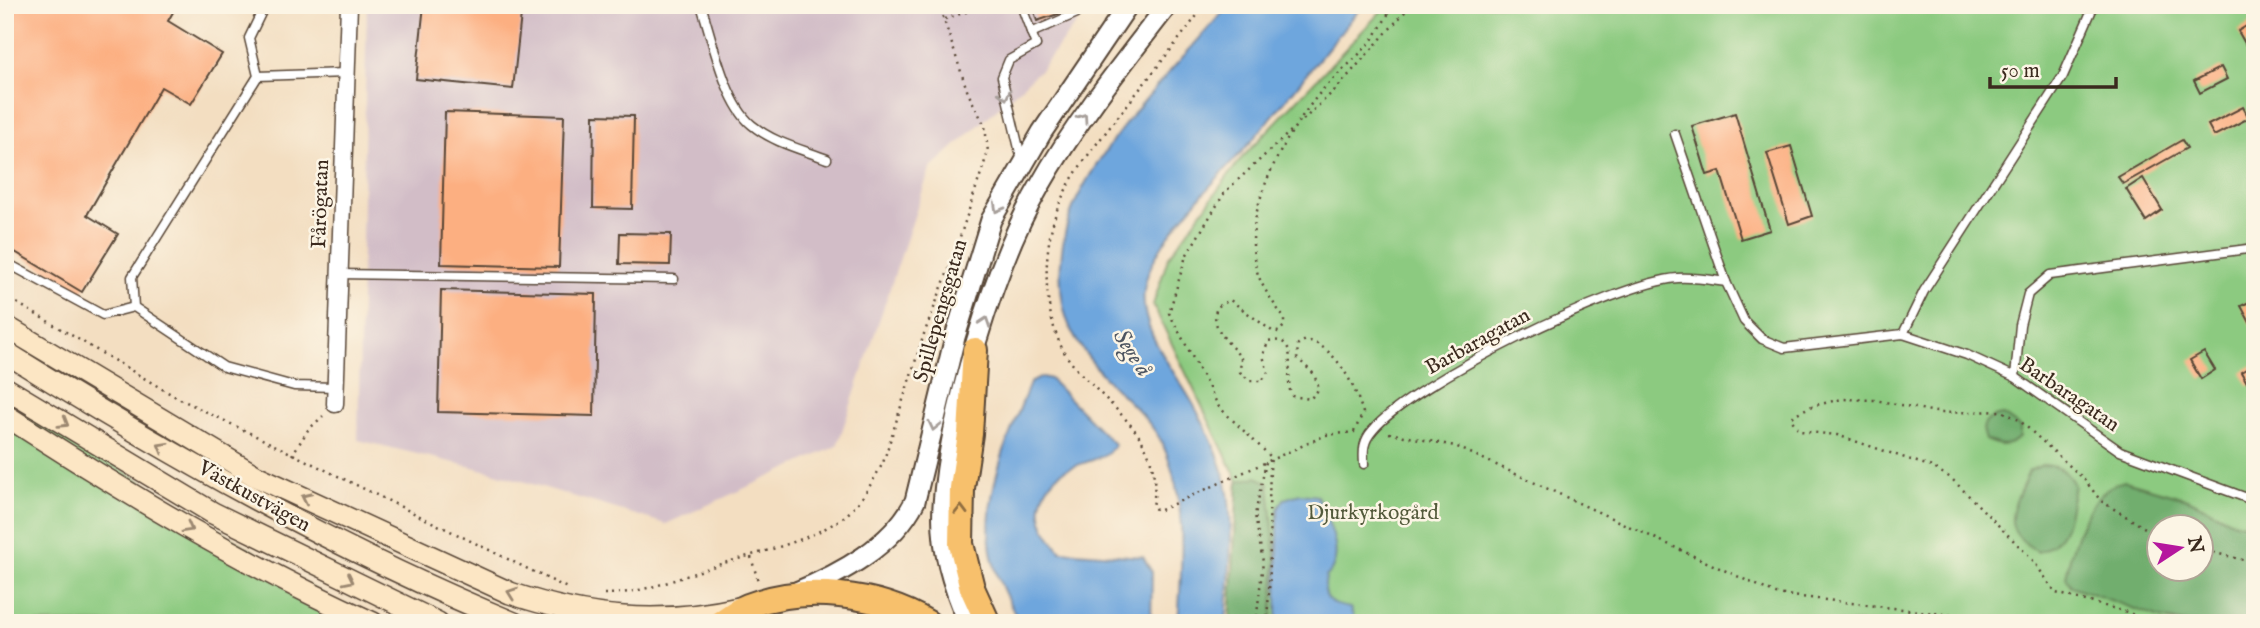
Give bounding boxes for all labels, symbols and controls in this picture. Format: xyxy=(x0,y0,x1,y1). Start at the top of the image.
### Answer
scale bar xyxy=(1990,46,2116,90)
text: 50 m xyxy=(2001,58,2040,85)
one-way arrow xyxy=(997,89,1011,101)
one-way arrow xyxy=(1075,113,1088,126)
street label: Fårögatan xyxy=(306,159,336,249)
one-way arrow xyxy=(993,201,1006,213)
street label: Spillepengsgatan xyxy=(908,236,974,386)
street label: Barbaragatan xyxy=(1421,302,1535,382)
one-way arrow xyxy=(976,316,991,328)
water label: Sege å xyxy=(1105,324,1158,383)
street label: Barbaragatan xyxy=(2013,351,2125,439)
one-way arrow xyxy=(56,415,69,428)
one-way arrow xyxy=(928,420,942,432)
one-way arrow xyxy=(157,442,170,455)
street label: Västkustvägen xyxy=(192,454,315,539)
one-way arrow xyxy=(301,492,313,506)
park label: Djurkyrkogård xyxy=(1307,500,1439,527)
one-way arrow xyxy=(953,505,969,515)
north arrow xyxy=(2144,512,2214,582)
one-way arrow xyxy=(181,520,194,533)
text: N xyxy=(2181,533,2208,556)
one-way arrow xyxy=(342,571,354,585)
one-way arrow xyxy=(507,588,519,602)

